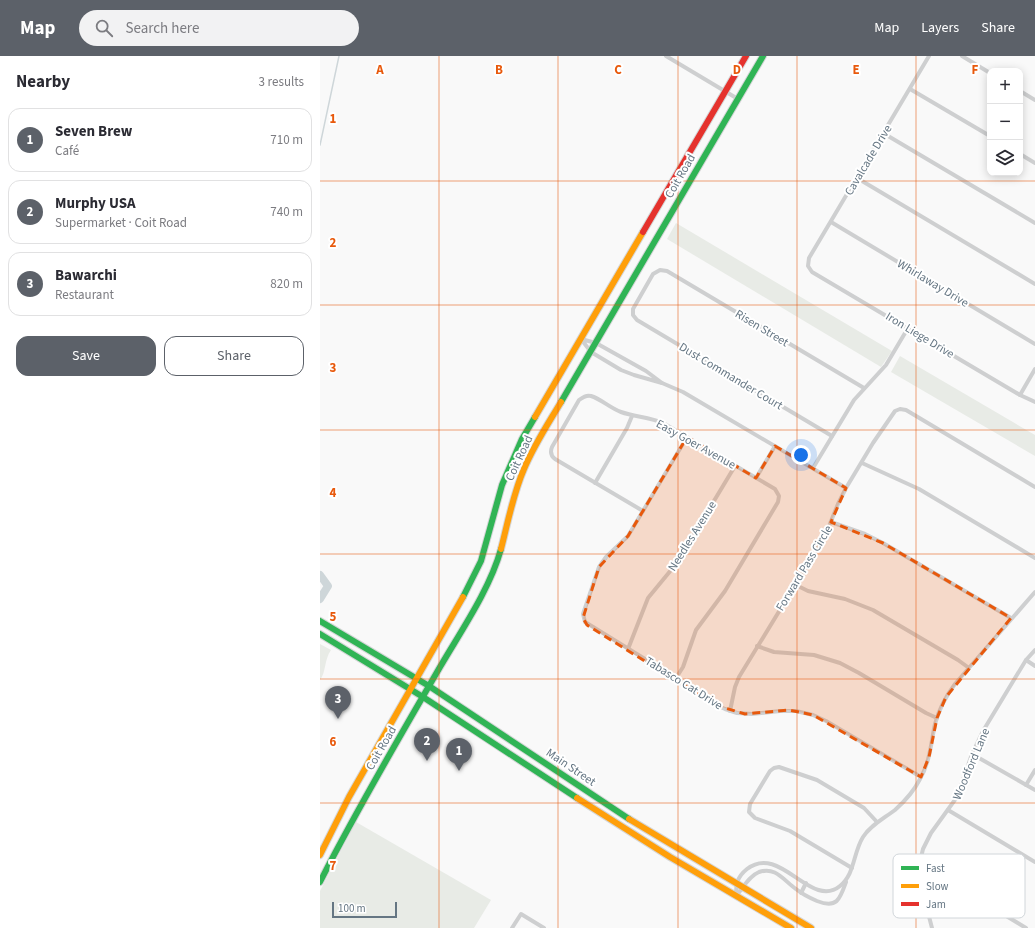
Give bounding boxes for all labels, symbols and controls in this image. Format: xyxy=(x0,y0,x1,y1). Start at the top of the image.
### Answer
search box xyxy=(79,10,359,46)
text: Map xyxy=(20,15,55,42)
icon: search xyxy=(93,17,115,39)
text: Search here xyxy=(125,18,199,39)
text: Map xyxy=(874,18,899,38)
text: Layers xyxy=(921,18,959,38)
text: Share xyxy=(981,18,1015,38)
text: A xyxy=(375,61,384,79)
text: B xyxy=(495,61,503,79)
text: C xyxy=(614,61,622,79)
text: D xyxy=(733,61,741,79)
text: E xyxy=(852,61,860,79)
text: F xyxy=(972,61,979,79)
map controls xyxy=(987,68,1023,176)
button: + xyxy=(987,68,1023,104)
text: Nearby xyxy=(16,70,70,94)
text: 3 results xyxy=(259,73,304,91)
button: − xyxy=(987,104,1023,140)
text: 1 xyxy=(330,110,337,128)
text: Seven Brew xyxy=(55,121,132,142)
street label: Cavalcade Drive xyxy=(841,122,896,199)
text: 1 xyxy=(27,131,33,149)
text: 710 m xyxy=(270,131,303,149)
button: layers xyxy=(987,140,1023,176)
text: Café xyxy=(55,142,79,160)
street label: Coit Road xyxy=(661,151,700,202)
text: Murphy USA xyxy=(55,193,136,214)
text: 2 xyxy=(27,203,33,221)
text: 740 m xyxy=(270,203,303,221)
text: Supermarket · Coit Road xyxy=(55,214,187,232)
text: 2 xyxy=(330,234,337,252)
street label: Whirlaway Drive xyxy=(894,255,972,312)
text: Bawarchi xyxy=(55,265,117,286)
text: 3 xyxy=(27,275,33,293)
text: 820 m xyxy=(270,275,303,293)
text: Restaurant xyxy=(55,286,114,304)
street label: Risen Street xyxy=(732,306,792,351)
street label: Iron Liege Drive xyxy=(882,308,957,363)
button: Save xyxy=(16,336,156,376)
button: Share xyxy=(164,336,304,376)
street label: Dust Commander Court xyxy=(676,339,786,414)
text: 3 xyxy=(330,359,337,377)
street label: Easy Goer Avenue xyxy=(653,415,739,473)
street label: Coit Road xyxy=(501,433,537,484)
your location xyxy=(791,445,811,465)
text: 4 xyxy=(330,484,337,502)
street label: Needles Avenue xyxy=(664,498,721,575)
street label: Forward Pass Circle xyxy=(772,522,837,614)
text: 5 xyxy=(330,608,337,626)
street label: Tabasco Cat Drive xyxy=(642,653,726,714)
pin: 3 xyxy=(325,686,351,719)
street label: Coit Road xyxy=(362,723,401,774)
street label: Woodford Lane xyxy=(949,726,994,803)
pin: 2 xyxy=(414,728,440,761)
text: 6 xyxy=(330,733,337,751)
pin: 1 xyxy=(446,738,472,771)
street label: Main Street xyxy=(542,744,599,790)
legend xyxy=(893,854,1025,918)
text: 7 xyxy=(330,857,337,875)
text: Fast xyxy=(926,861,945,876)
text: Slow xyxy=(926,879,949,894)
text: Jam xyxy=(926,897,946,912)
scale bar xyxy=(332,900,397,919)
text: 100 m xyxy=(338,901,366,916)

